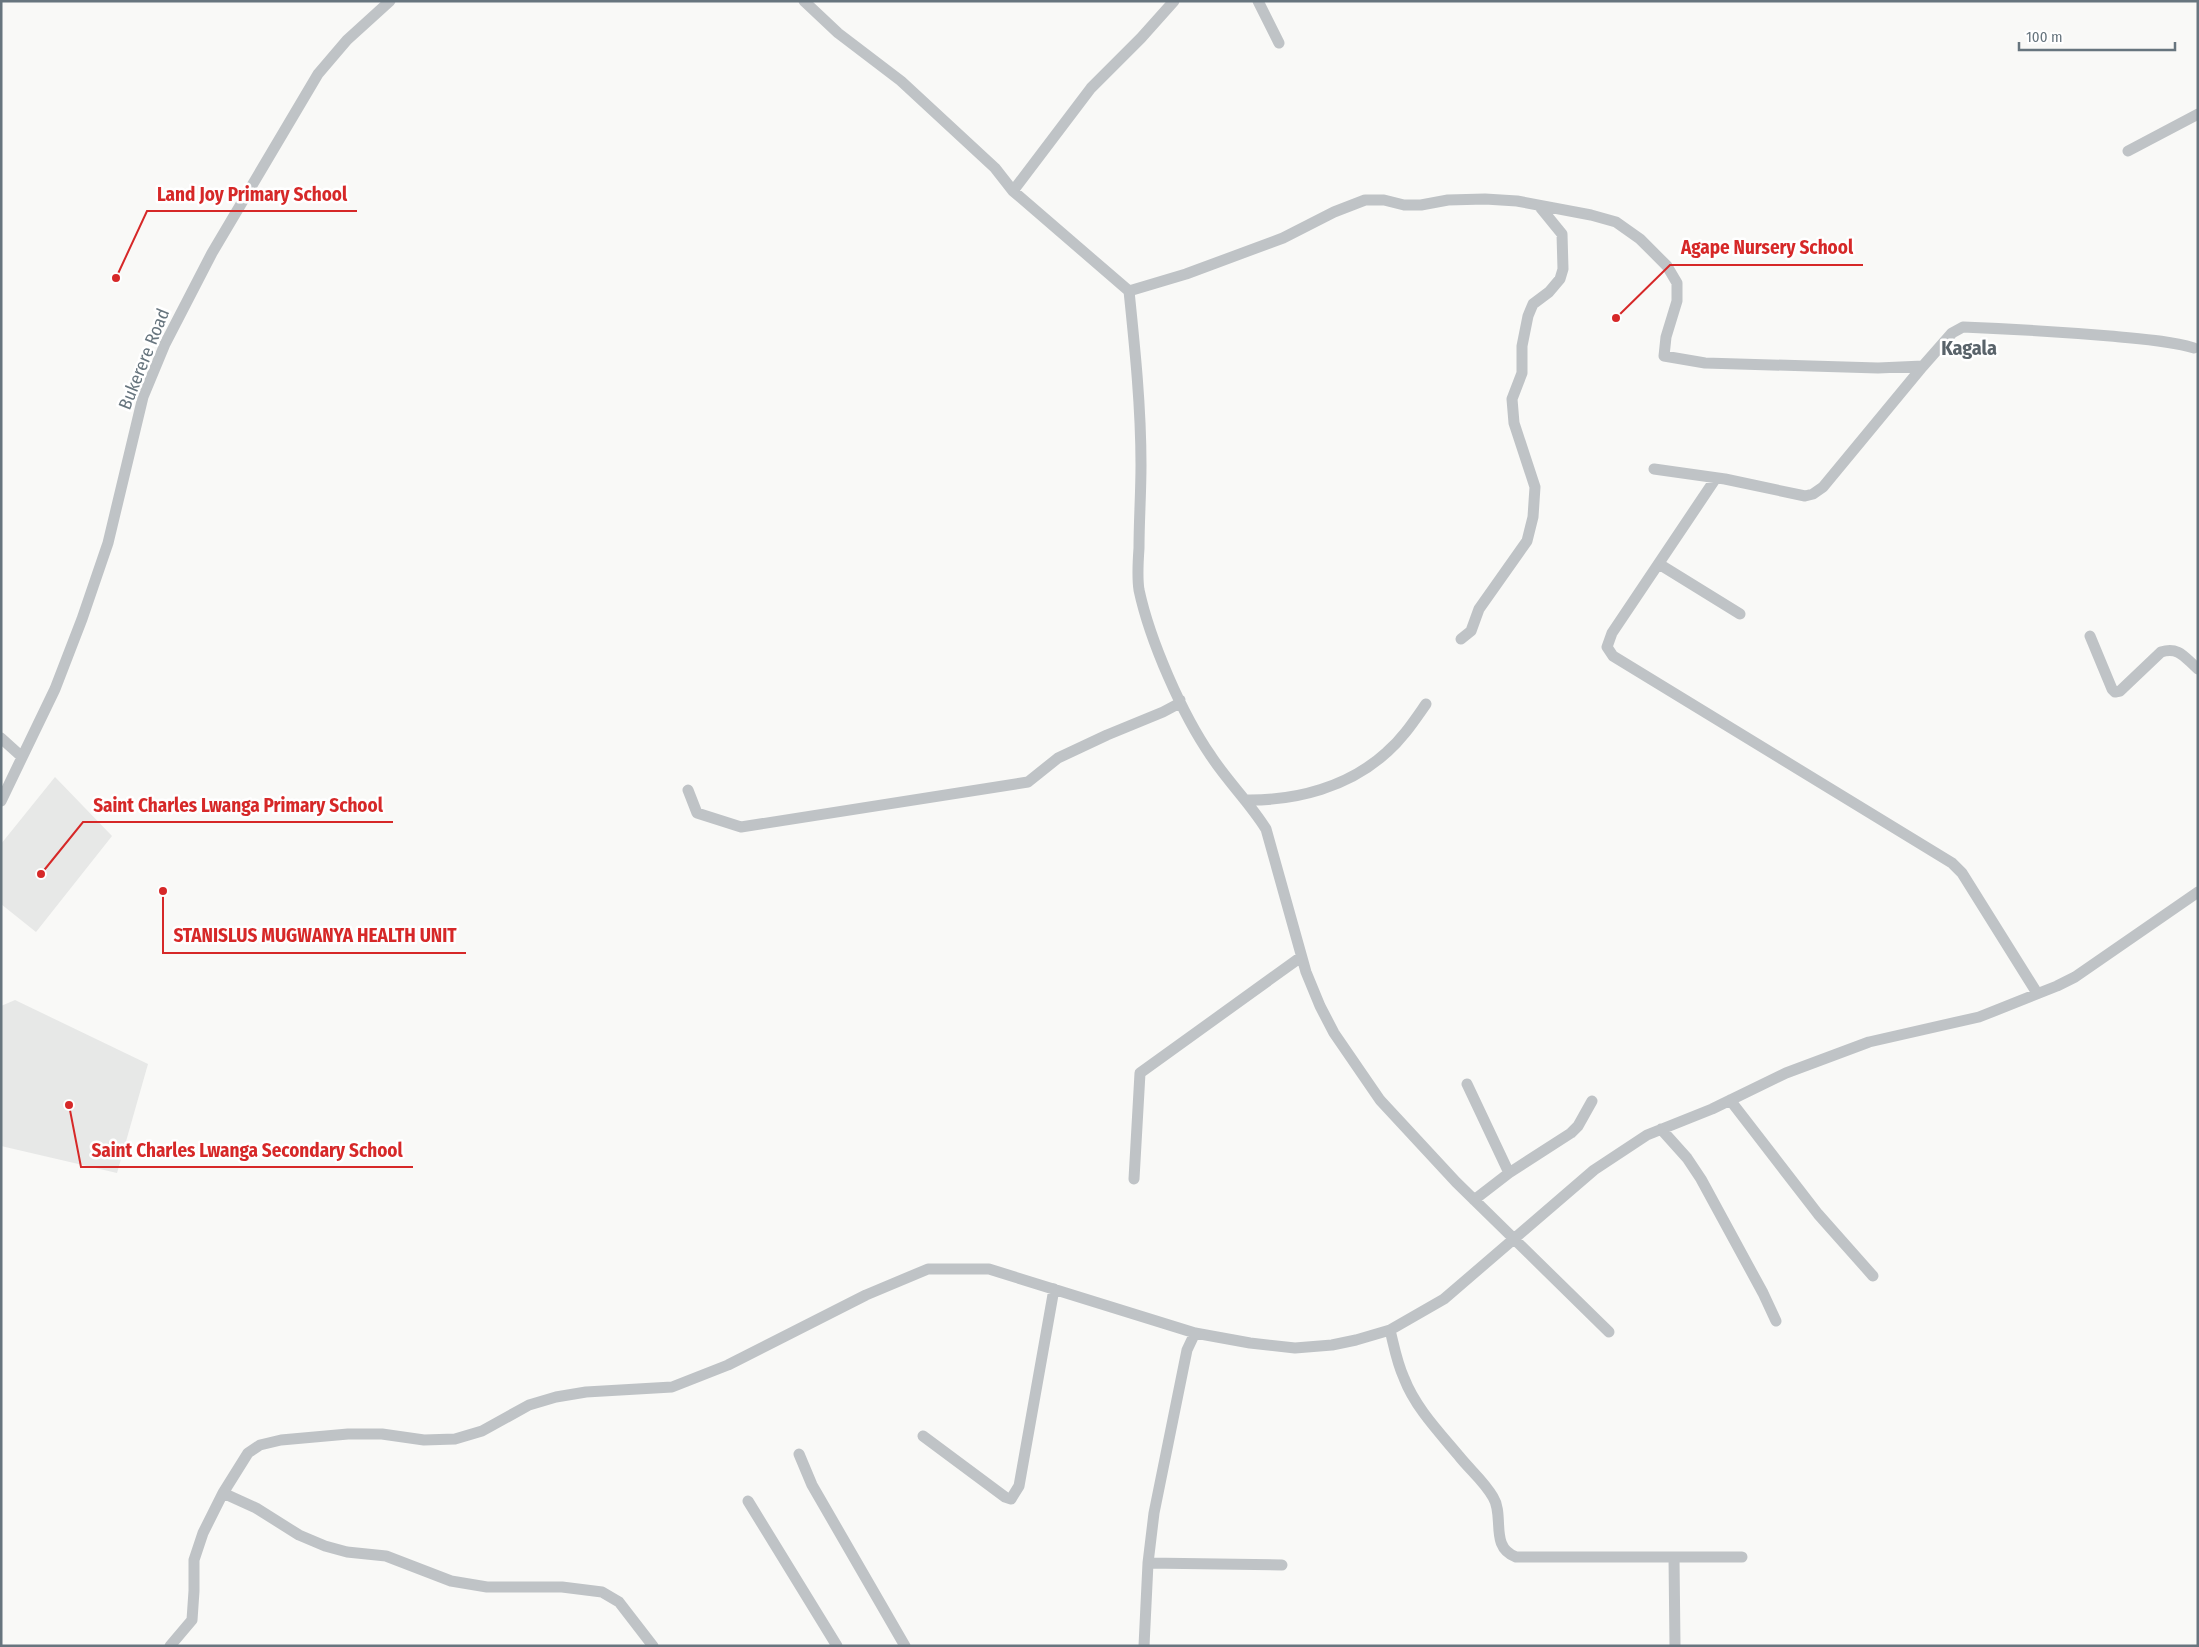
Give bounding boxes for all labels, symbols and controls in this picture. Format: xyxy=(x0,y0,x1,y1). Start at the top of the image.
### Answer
scale bar xyxy=(2019,20,2175,52)
text: 100 m xyxy=(2026,28,2063,46)
callout: Land Joy Primary School xyxy=(147,177,357,211)
text: Land Joy Primary School xyxy=(157,183,348,206)
callout: Agape Nursery School xyxy=(1670,231,1863,265)
text: Agape Nursery School xyxy=(1680,236,1854,259)
street label: Bukerere Road xyxy=(114,305,174,413)
district label: Kagala xyxy=(1941,336,1997,360)
callout: Saint Charles Lwanga Primary School xyxy=(83,788,393,822)
text: Saint Charles Lwanga Primary School xyxy=(93,794,384,817)
callout: STANISLUS MUGWANYA HEALTH UNIT xyxy=(163,919,466,953)
text: STANISLUS MUGWANYA HEALTH UNIT xyxy=(173,924,457,947)
callout: Saint Charles Lwanga Secondary School xyxy=(81,1133,413,1167)
text: Saint Charles Lwanga Secondary School xyxy=(91,1139,403,1162)

